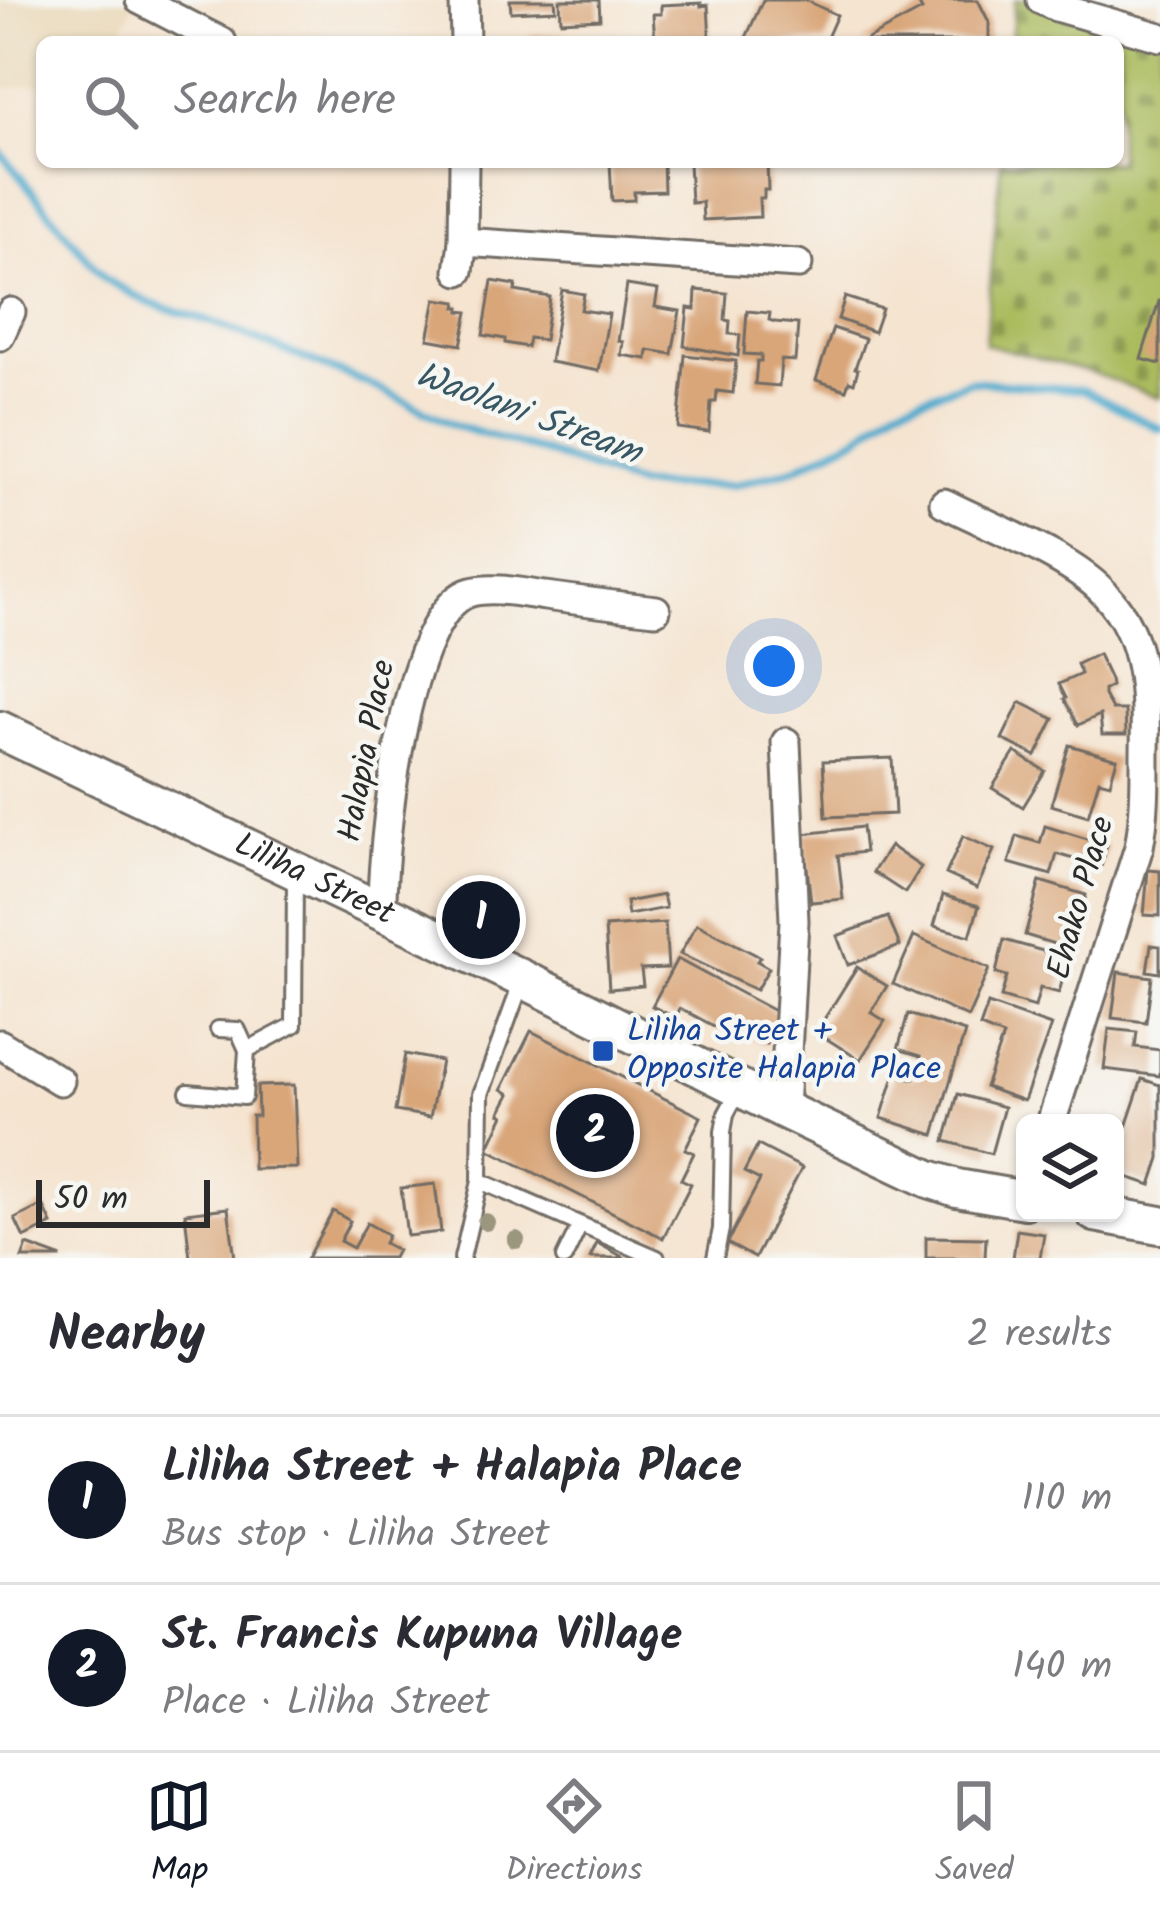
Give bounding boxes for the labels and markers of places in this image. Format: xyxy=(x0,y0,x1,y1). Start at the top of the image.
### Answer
pin: 1 xyxy=(442,875,520,965)
place label: Liliha Street + Opposite Halapia Place xyxy=(627,1006,941,1097)
marker: Liliha Street + Opposite Halapia Place xyxy=(590,1038,616,1064)
pin: 2 xyxy=(556,1088,634,1178)

